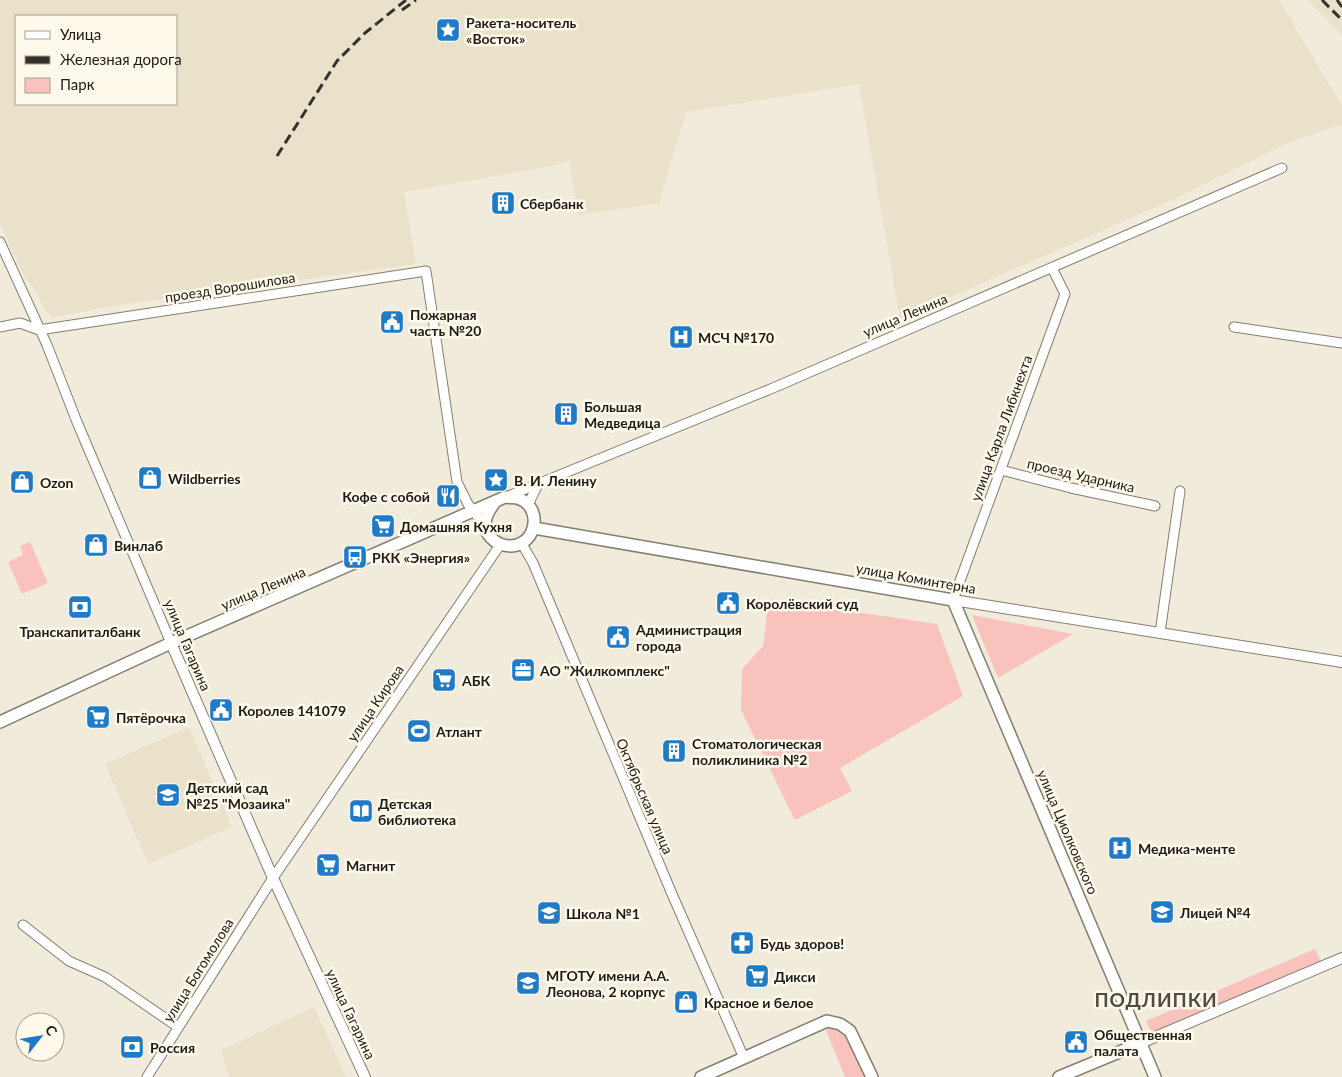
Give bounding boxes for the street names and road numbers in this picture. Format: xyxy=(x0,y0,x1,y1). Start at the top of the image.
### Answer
street label: проезд Ворошилова xyxy=(164,268,296,306)
street label: улица Ленина xyxy=(860,290,950,340)
street label: улица Карла Либкнехта xyxy=(967,353,1035,503)
street label: проезд Ударника xyxy=(1025,454,1137,496)
street label: улица Коминтерна xyxy=(855,559,977,597)
street label: улица Ленина xyxy=(218,563,308,613)
street label: улица Гагарина xyxy=(161,597,215,693)
street label: улица Кирова xyxy=(343,661,407,745)
street label: Октябрьская улица xyxy=(613,735,677,857)
street label: улица Циолковского xyxy=(1034,767,1102,897)
street label: улица Богомолова xyxy=(159,915,237,1025)
street label: улица Гагарина xyxy=(323,966,379,1062)

